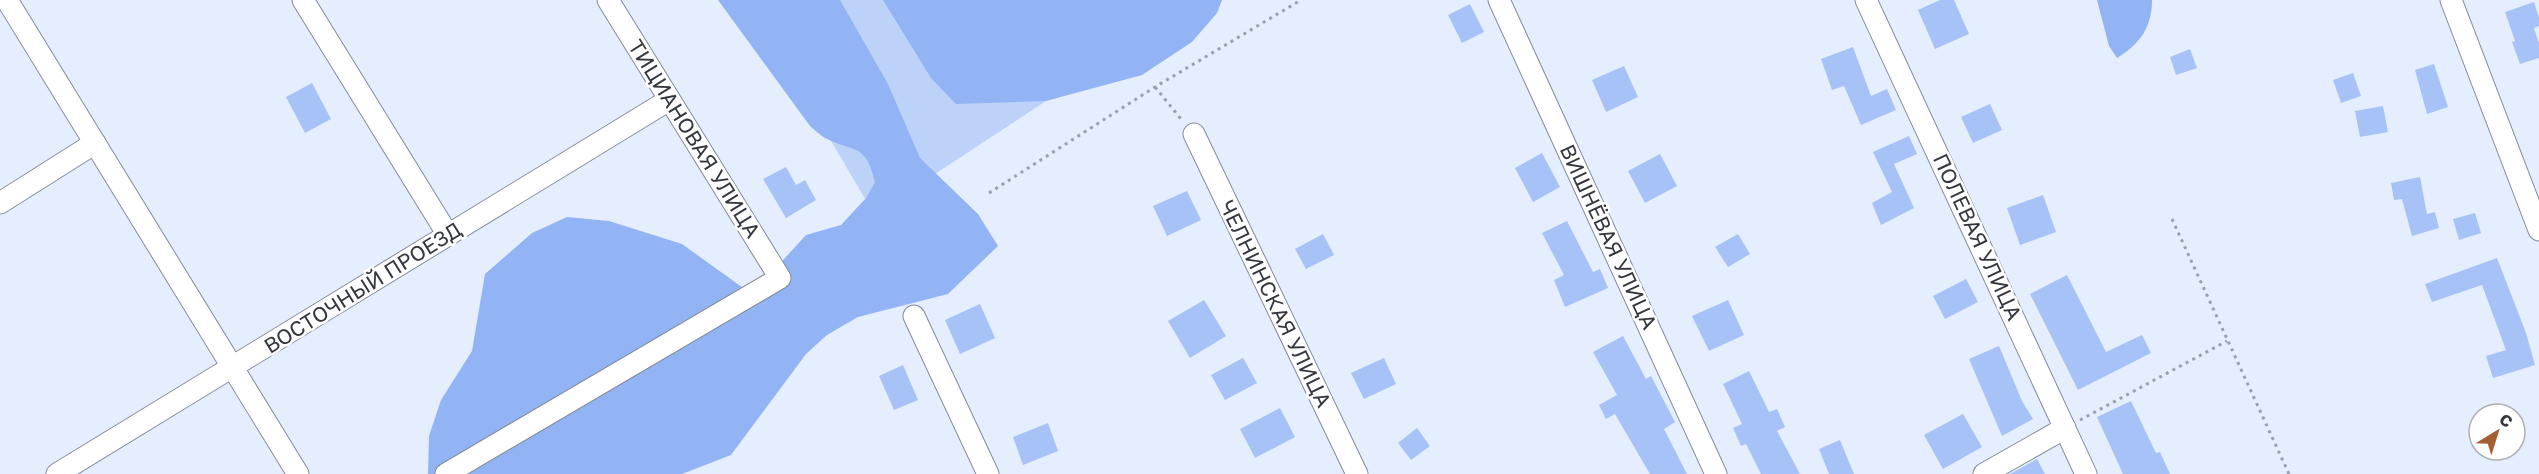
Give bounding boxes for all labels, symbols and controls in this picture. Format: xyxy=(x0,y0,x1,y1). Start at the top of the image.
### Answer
street label: ТИЦИАНОВАЯ УЛИЦА xyxy=(623,35,766,242)
street label: ВИШНЁВАЯ УЛИЦА xyxy=(1555,140,1663,333)
street label: ПОЛЕВАЯ УЛИЦА xyxy=(1928,149,2028,324)
street label: ЧЕЛНИНСКАЯ УЛИЦА xyxy=(1214,196,1337,411)
street label: ВОСТОЧНЫЙ ПРОЕЗД xyxy=(259,216,466,359)
north arrow xyxy=(2467,402,2527,462)
text: С xyxy=(2496,409,2517,432)

